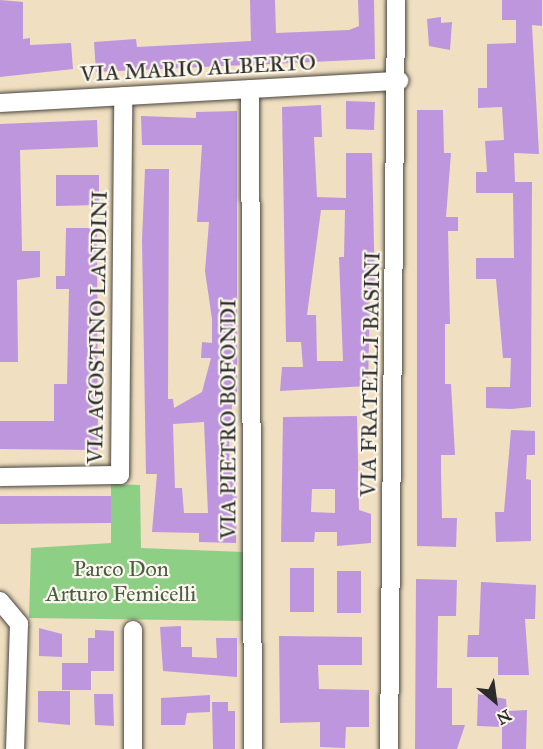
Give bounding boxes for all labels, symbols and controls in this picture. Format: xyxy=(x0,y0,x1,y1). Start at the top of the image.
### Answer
street label: VIA MARIO ALBERTO xyxy=(79,49,317,87)
street label: VIA AGOSTINO LANDINI xyxy=(81,190,113,464)
street label: VIA FRATELLI BASINI xyxy=(355,251,385,497)
street label: VIA PIETRO BOFONDI xyxy=(215,299,241,539)
park label: Parco Don Arturo Femicelli xyxy=(46,555,196,606)
north arrow xyxy=(465,671,525,731)
text: N xyxy=(493,706,515,729)

